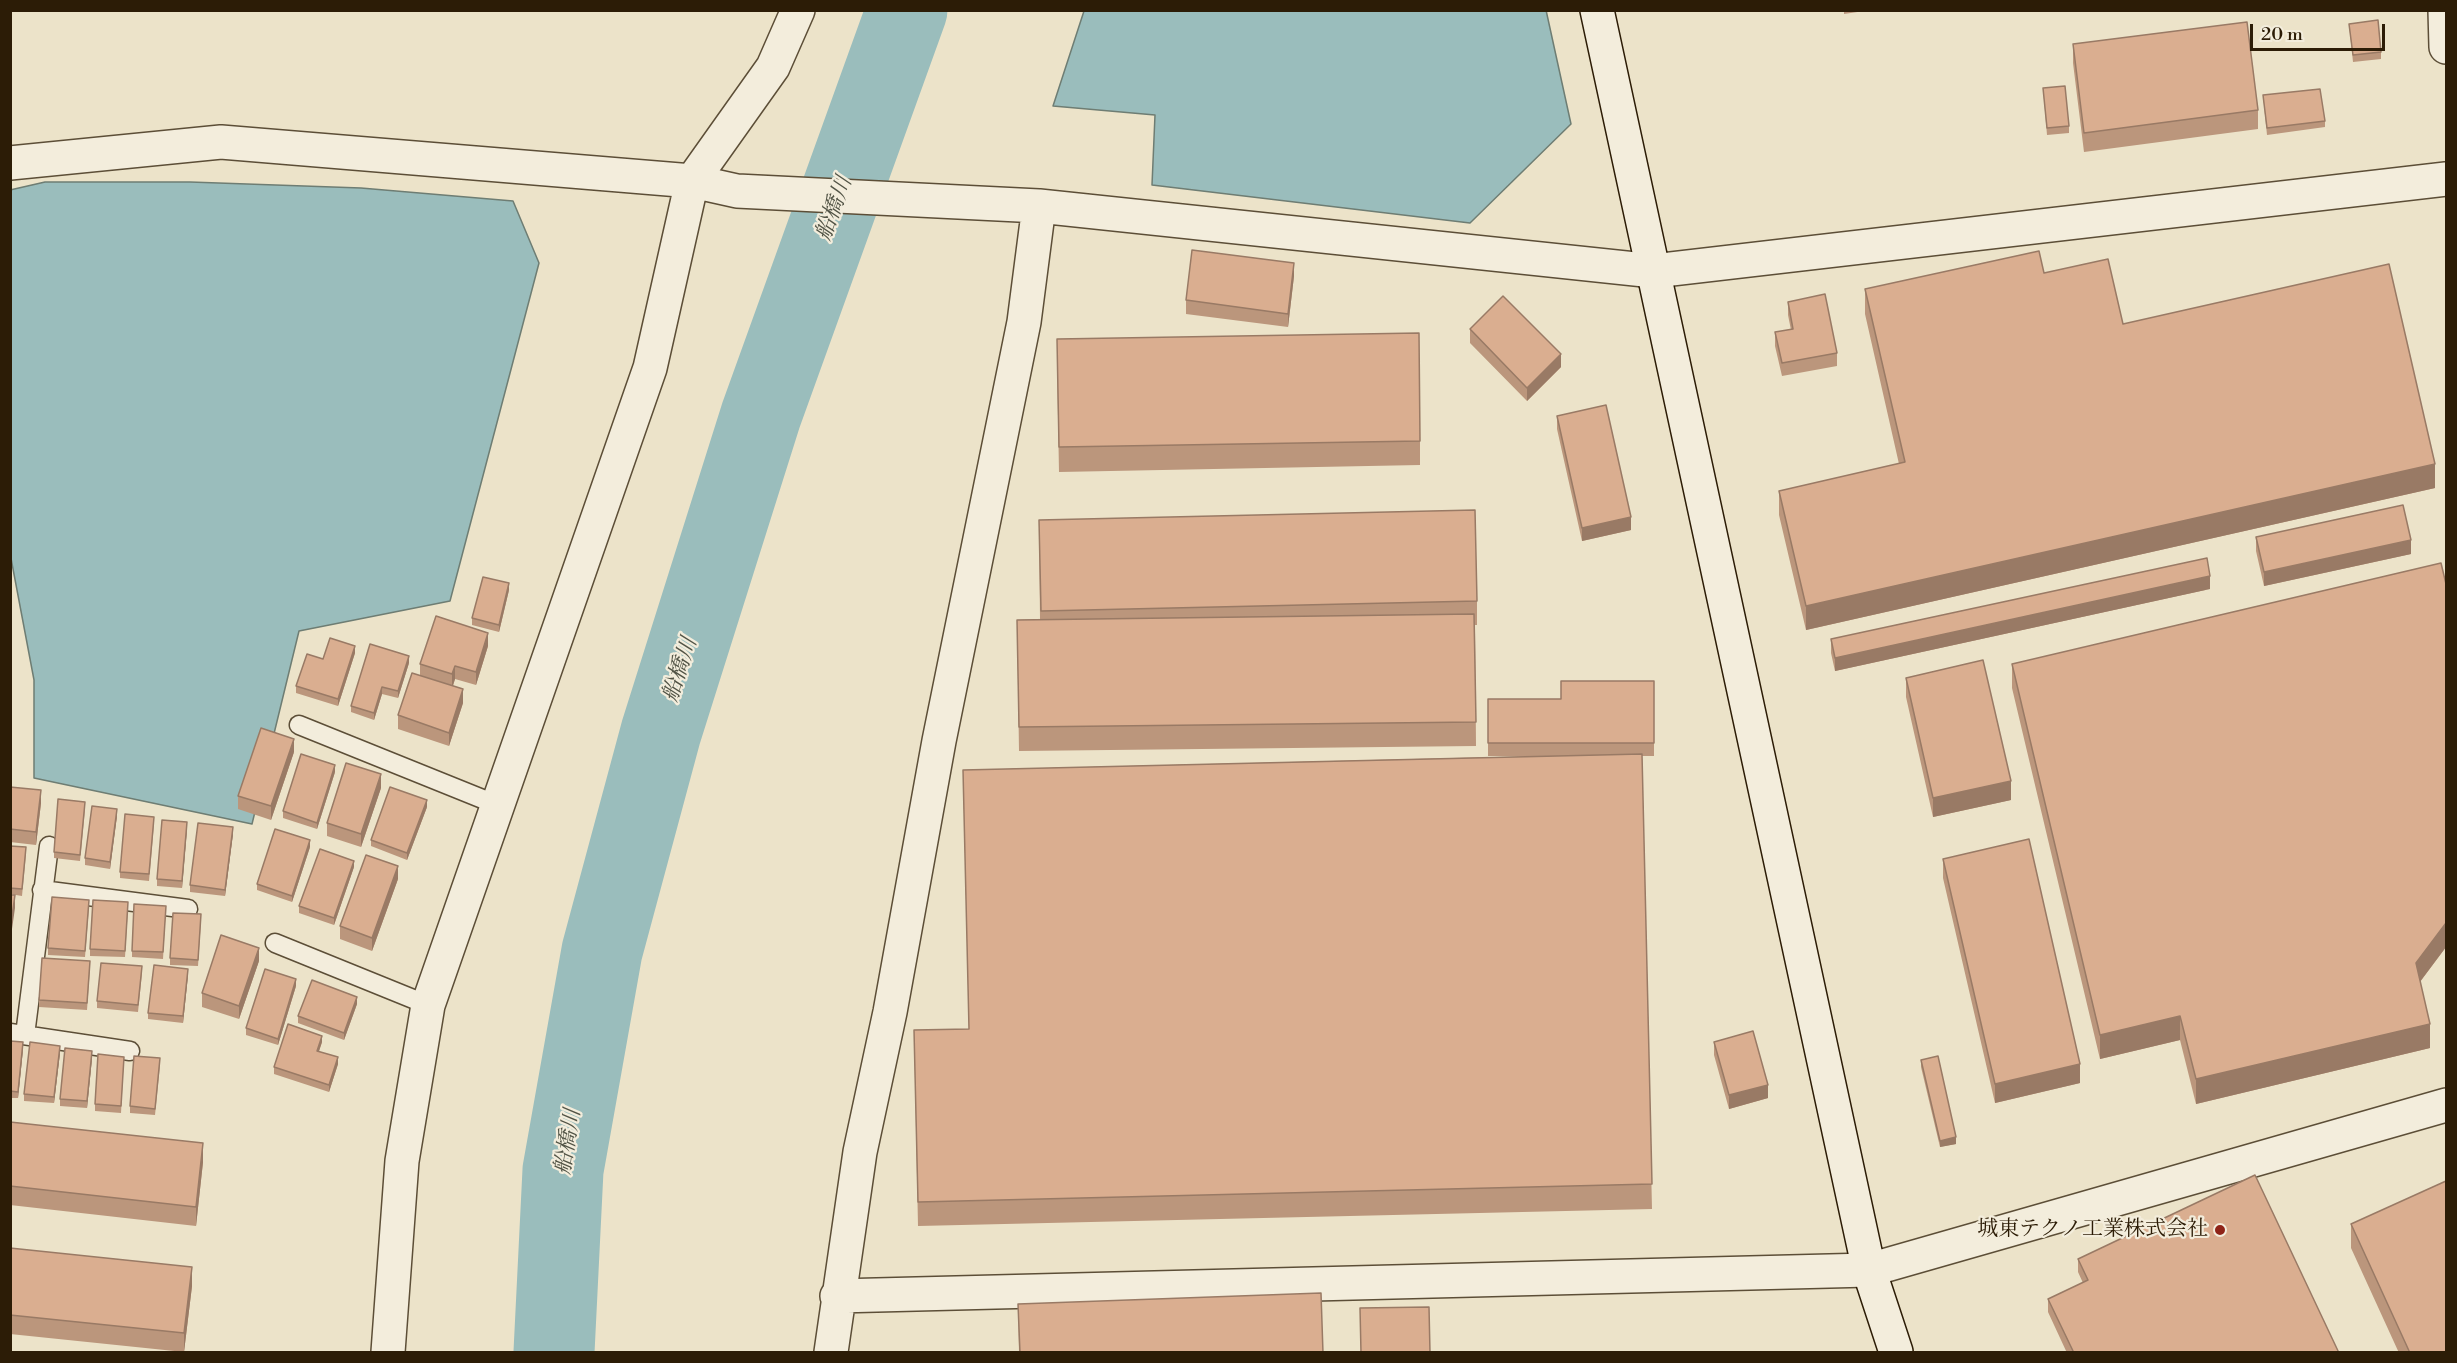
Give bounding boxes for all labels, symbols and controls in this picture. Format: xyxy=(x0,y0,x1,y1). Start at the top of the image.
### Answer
scale bar xyxy=(2253,12,2388,50)
text: 20 m xyxy=(2261,23,2303,46)
water label: 船橋川 xyxy=(811,173,859,245)
water label: 船橋川 xyxy=(658,635,704,705)
water label: 船橋川 xyxy=(551,1107,587,1177)
place label: 城東テクノ工業株式会社 xyxy=(1977,1217,2208,1243)
marker: 城東テクノ工業株式会社 xyxy=(2213,1223,2227,1237)

